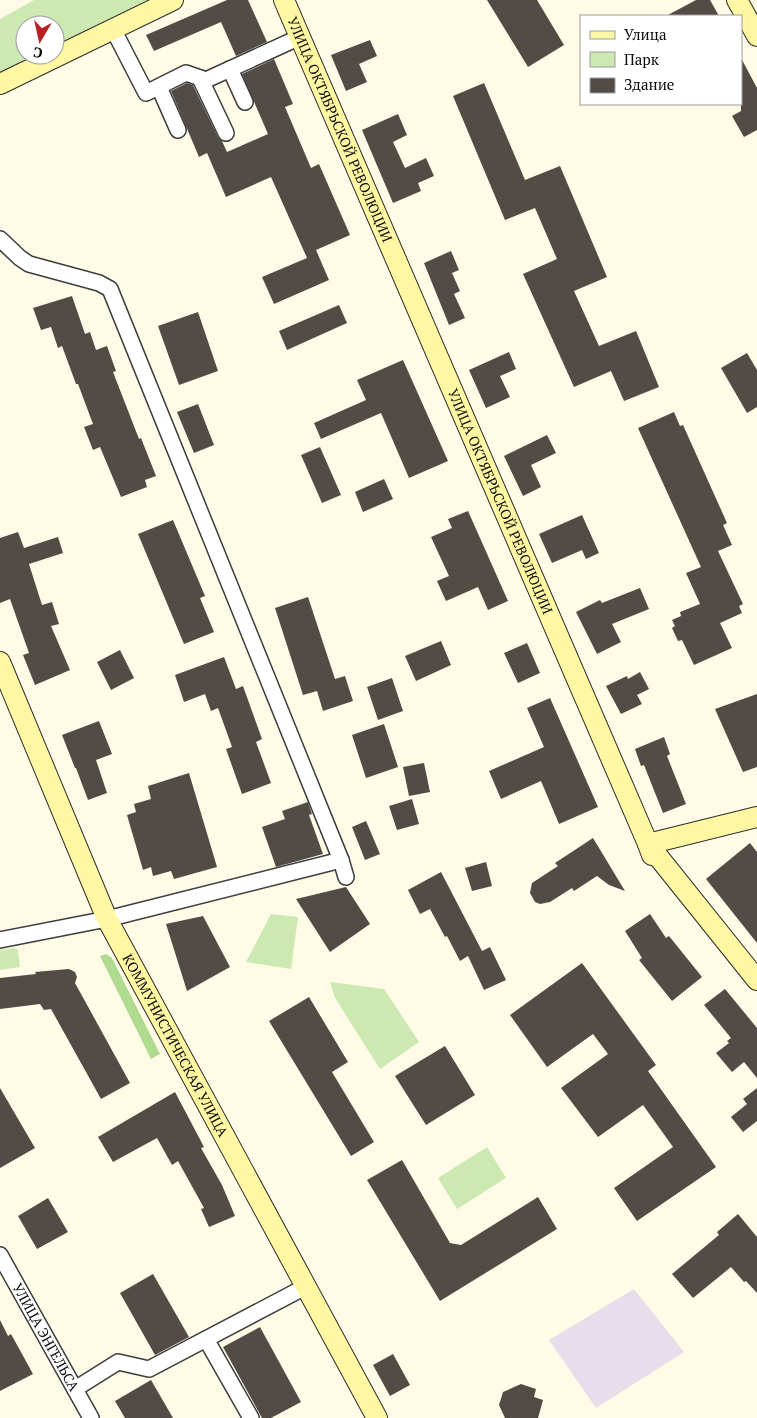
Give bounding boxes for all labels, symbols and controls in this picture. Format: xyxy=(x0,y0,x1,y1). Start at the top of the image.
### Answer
street label: УЛИЦА ОКТЯБРЬСКОЙ РЕВОЛЮЦИИ xyxy=(283,14,397,245)
north arrow xyxy=(15,15,65,65)
legend xyxy=(580,15,742,105)
text: Улица xyxy=(624,24,667,44)
text: С xyxy=(32,43,44,63)
text: Парк xyxy=(624,49,660,69)
text: Здание xyxy=(624,74,674,94)
street label: УЛИЦА ОКТЯБРЬСКОЙ РЕВОЛЮЦИИ xyxy=(444,386,558,617)
street label: КОММУНИСТИЧЕСКАЯ УЛИЦА xyxy=(119,950,233,1140)
street label: УЛИЦА ЭНГЕЛЬСА xyxy=(8,1279,84,1395)

